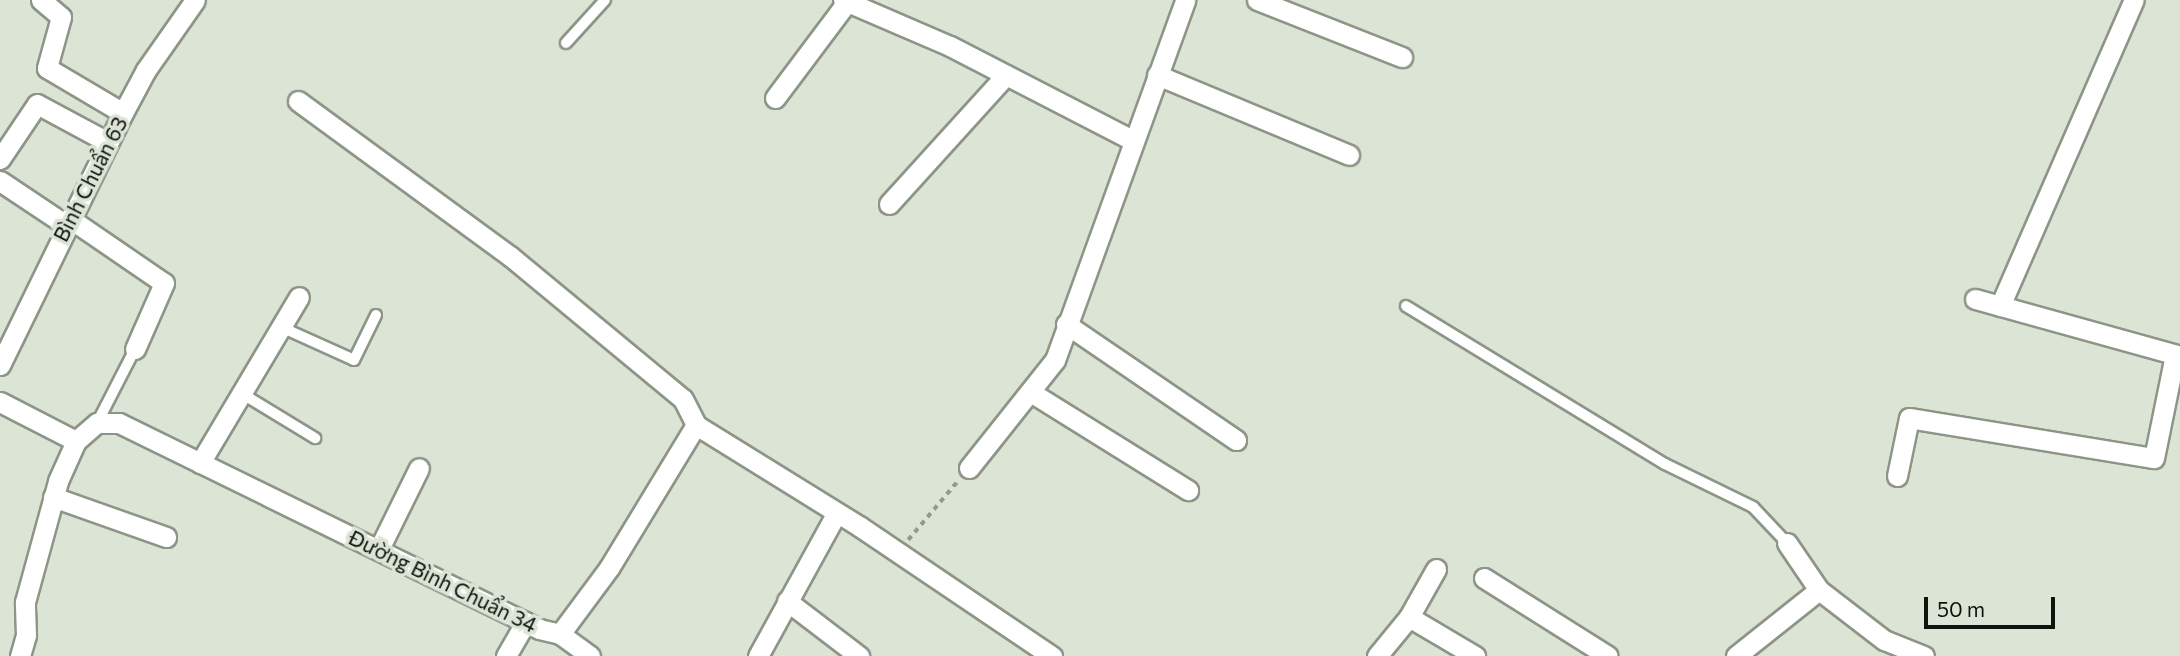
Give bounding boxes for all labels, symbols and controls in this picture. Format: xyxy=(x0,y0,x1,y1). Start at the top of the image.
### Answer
street label: Bình Chuẩn 63 xyxy=(48,112,132,246)
street label: Đường Bình Chuẩn 34 xyxy=(345,524,541,638)
scale bar xyxy=(1928,582,2059,626)
text: 50 m xyxy=(1937,596,1985,621)

